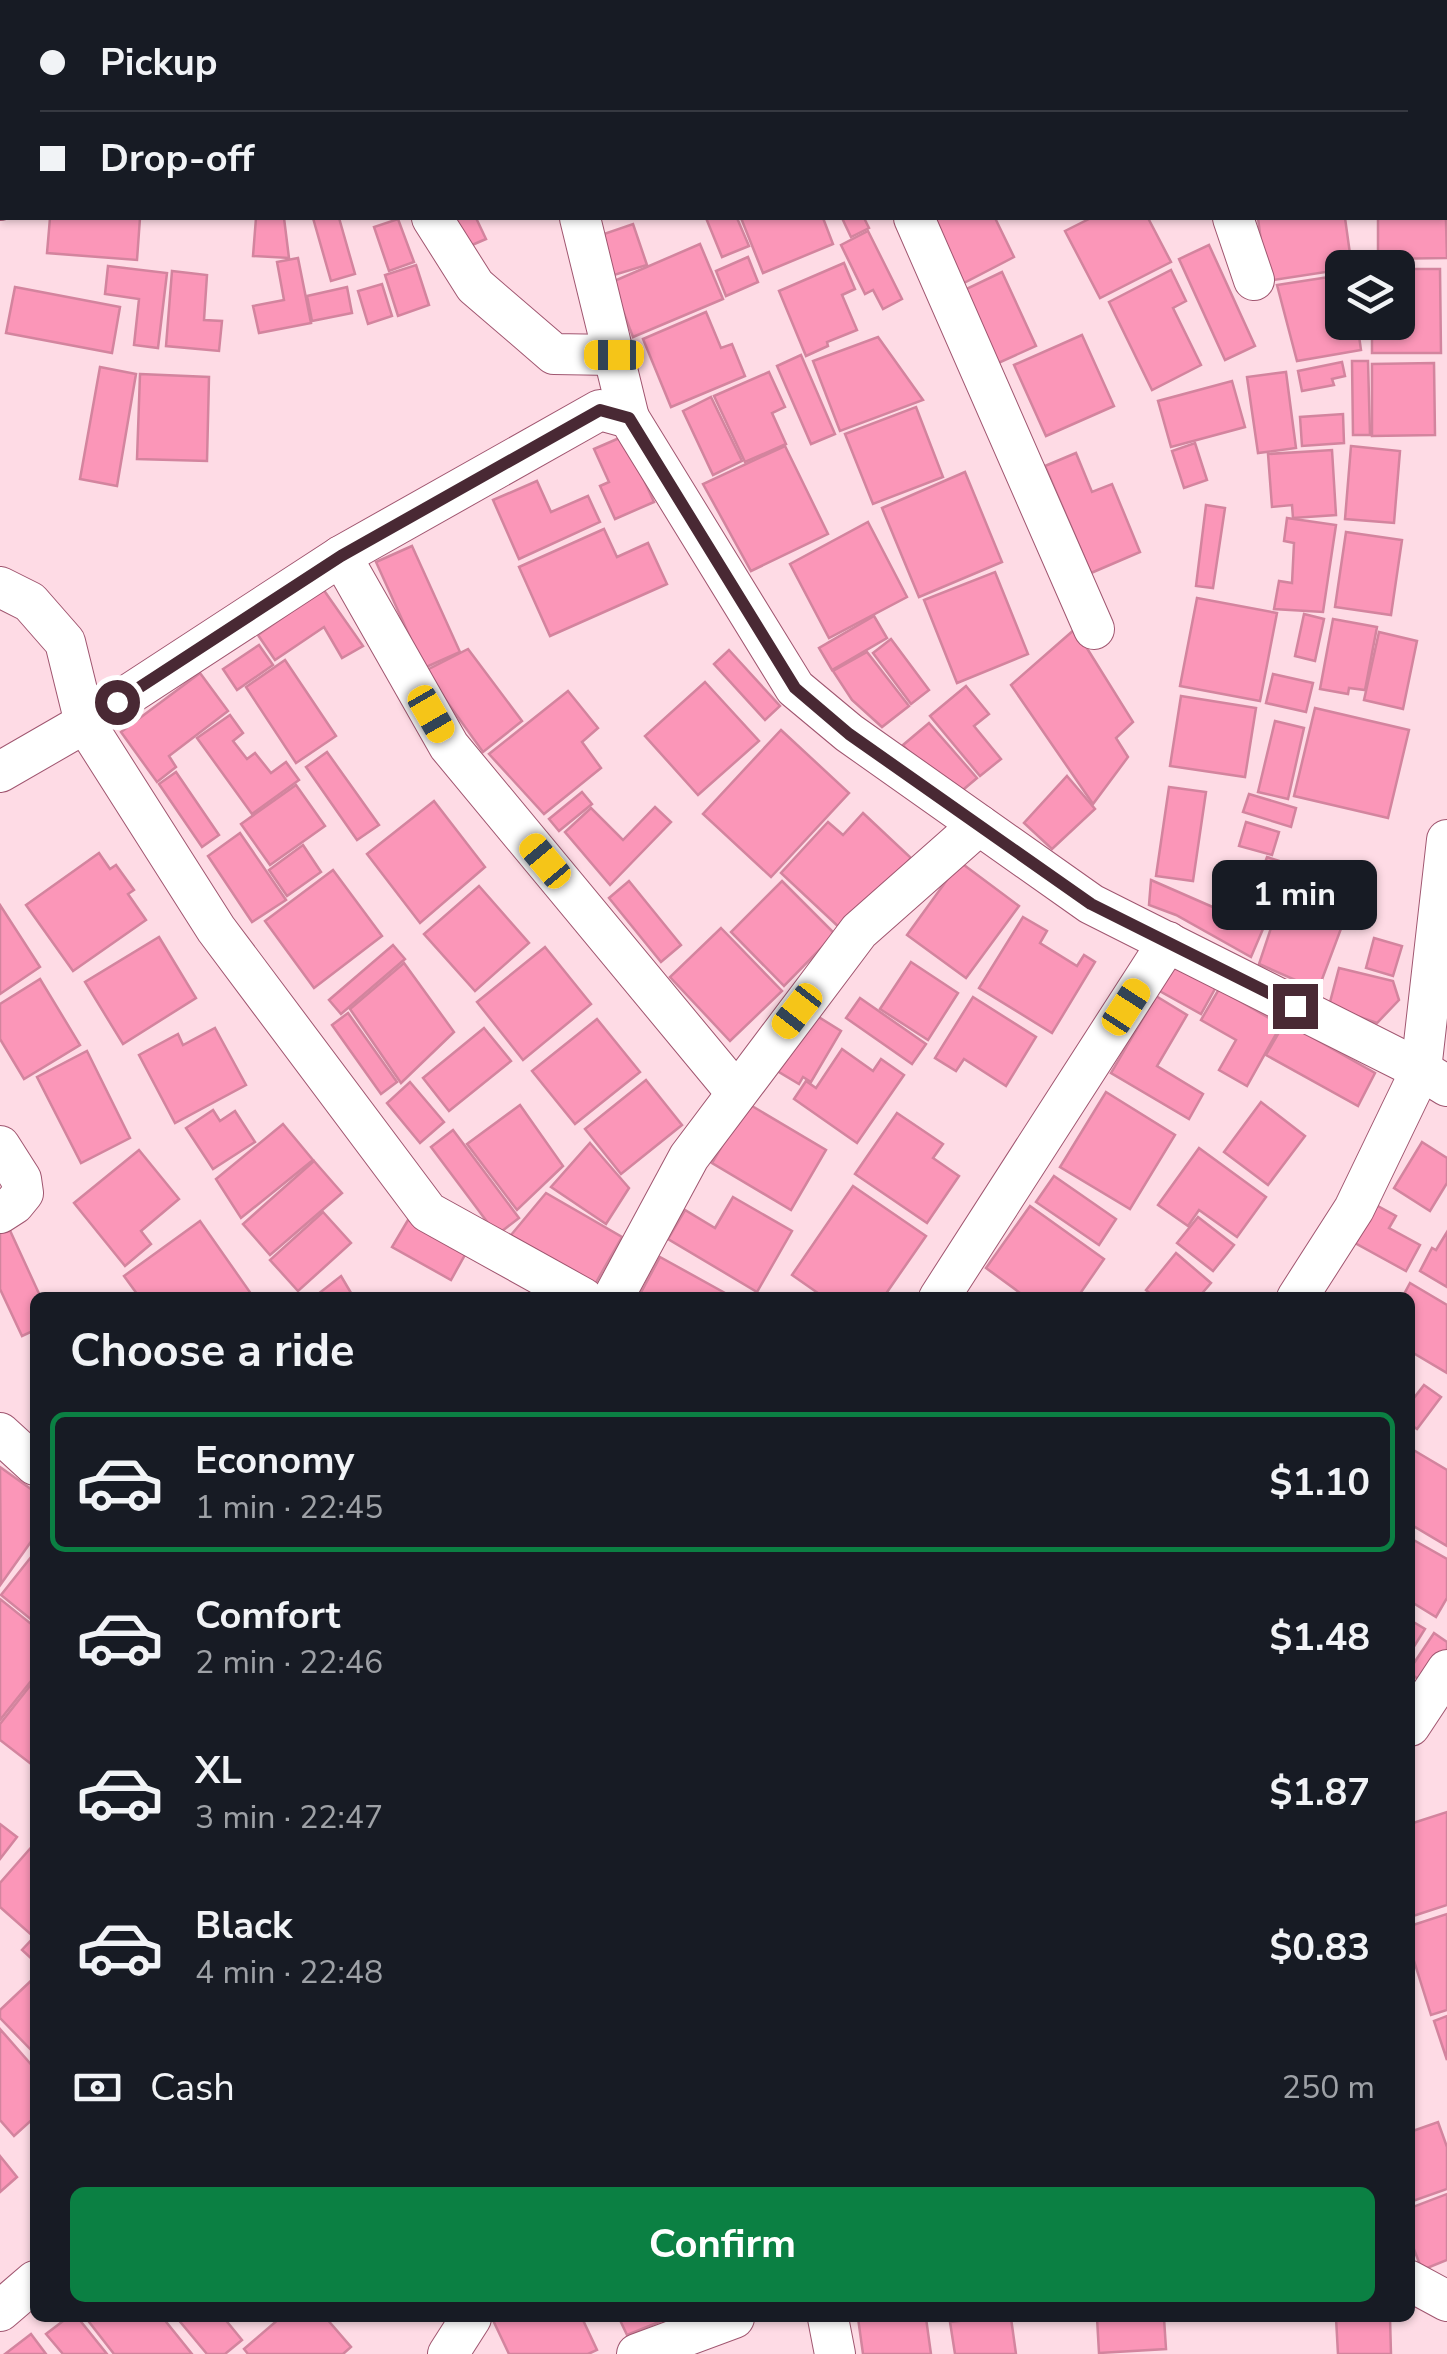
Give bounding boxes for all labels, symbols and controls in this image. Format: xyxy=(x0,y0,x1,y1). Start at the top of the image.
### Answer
text: Pickup xyxy=(100,37,218,88)
text: Drop-off xyxy=(100,133,254,184)
map controls xyxy=(1325,250,1415,340)
button: layers xyxy=(1325,250,1415,340)
car xyxy=(584,340,644,370)
route start xyxy=(95,680,140,725)
car xyxy=(403,681,459,747)
car xyxy=(514,828,576,894)
callout: 1 min xyxy=(1212,861,1378,931)
text: 1 min xyxy=(1253,873,1336,916)
car xyxy=(1097,974,1155,1040)
car xyxy=(767,978,827,1044)
route end xyxy=(1273,984,1318,1029)
text: Choose a ride xyxy=(70,1321,355,1382)
text: Economy xyxy=(195,1435,354,1486)
icon: car xyxy=(75,1437,165,1527)
text: $1.10 xyxy=(1269,1457,1370,1508)
text: 1 min · 22:45 xyxy=(195,1486,383,1529)
text: Comfort xyxy=(195,1590,340,1641)
icon: car xyxy=(75,1592,165,1682)
text: $1.48 xyxy=(1269,1612,1370,1663)
text: 2 min · 22:46 xyxy=(195,1641,383,1684)
text: XL xyxy=(195,1745,242,1796)
icon: car xyxy=(75,1747,165,1837)
text: $1.87 xyxy=(1269,1767,1370,1818)
text: 3 min · 22:47 xyxy=(195,1796,383,1839)
text: Black xyxy=(195,1900,292,1951)
icon: car xyxy=(75,1902,165,1992)
text: $0.83 xyxy=(1269,1922,1370,1973)
text: 4 min · 22:48 xyxy=(195,1951,383,1994)
icon: cash xyxy=(70,2060,125,2115)
text: Cash xyxy=(150,2062,235,2113)
text: 250 m xyxy=(1282,2066,1375,2109)
button: Confirm xyxy=(70,2187,1375,2302)

